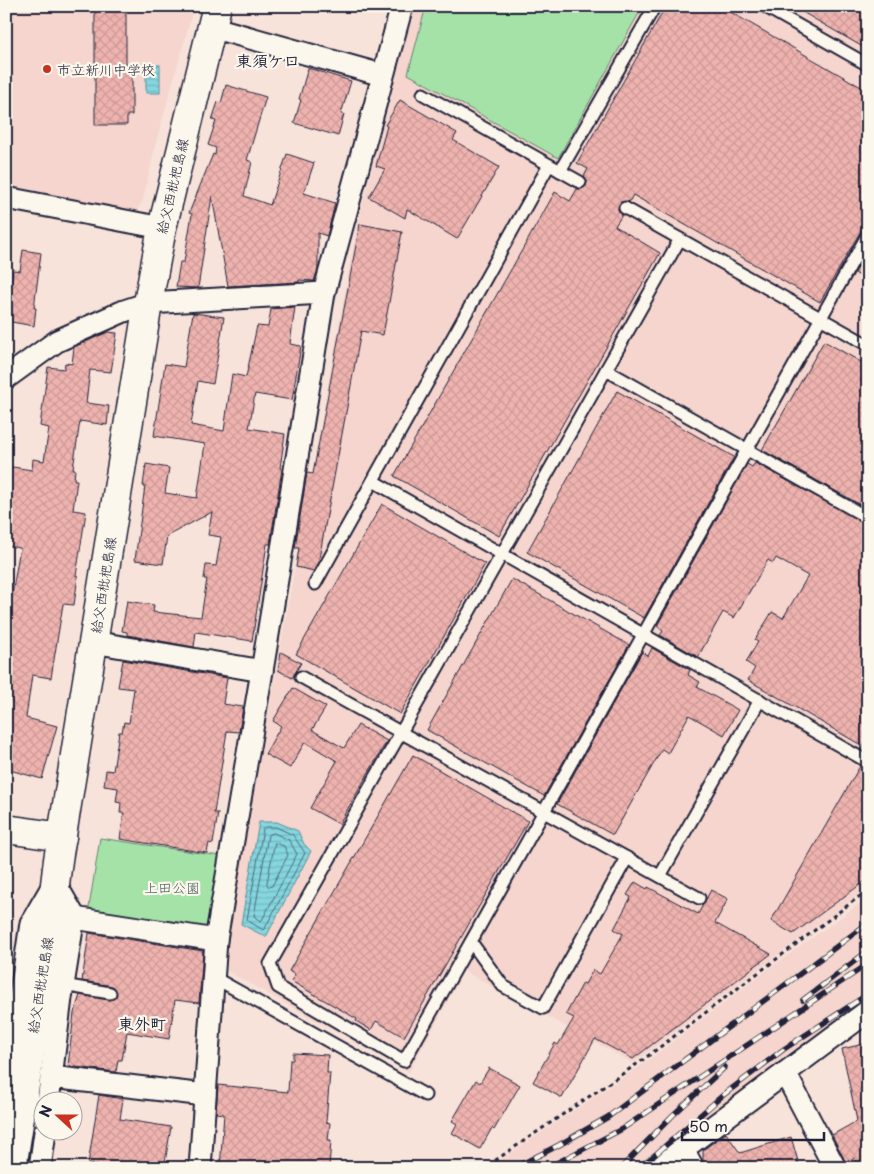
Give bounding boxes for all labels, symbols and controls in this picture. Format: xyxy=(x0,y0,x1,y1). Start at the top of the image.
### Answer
district label: 東須ケ口 xyxy=(236,48,300,72)
place label: 市立新川中学校 xyxy=(57,59,155,80)
marker: 市立新川中学校 xyxy=(41,63,53,75)
street label: 給父西枇杷島線 xyxy=(151,136,193,236)
street label: 給父西枇杷島線 xyxy=(85,535,121,635)
park label: 上田公園 xyxy=(144,877,200,898)
street label: 給父西枇杷島線 xyxy=(22,935,58,1035)
district label: 東外町 xyxy=(118,1011,166,1035)
north arrow xyxy=(32,1092,82,1142)
text: N xyxy=(34,1102,57,1120)
scale bar xyxy=(682,1109,824,1141)
text: 50 m xyxy=(689,1114,728,1137)

